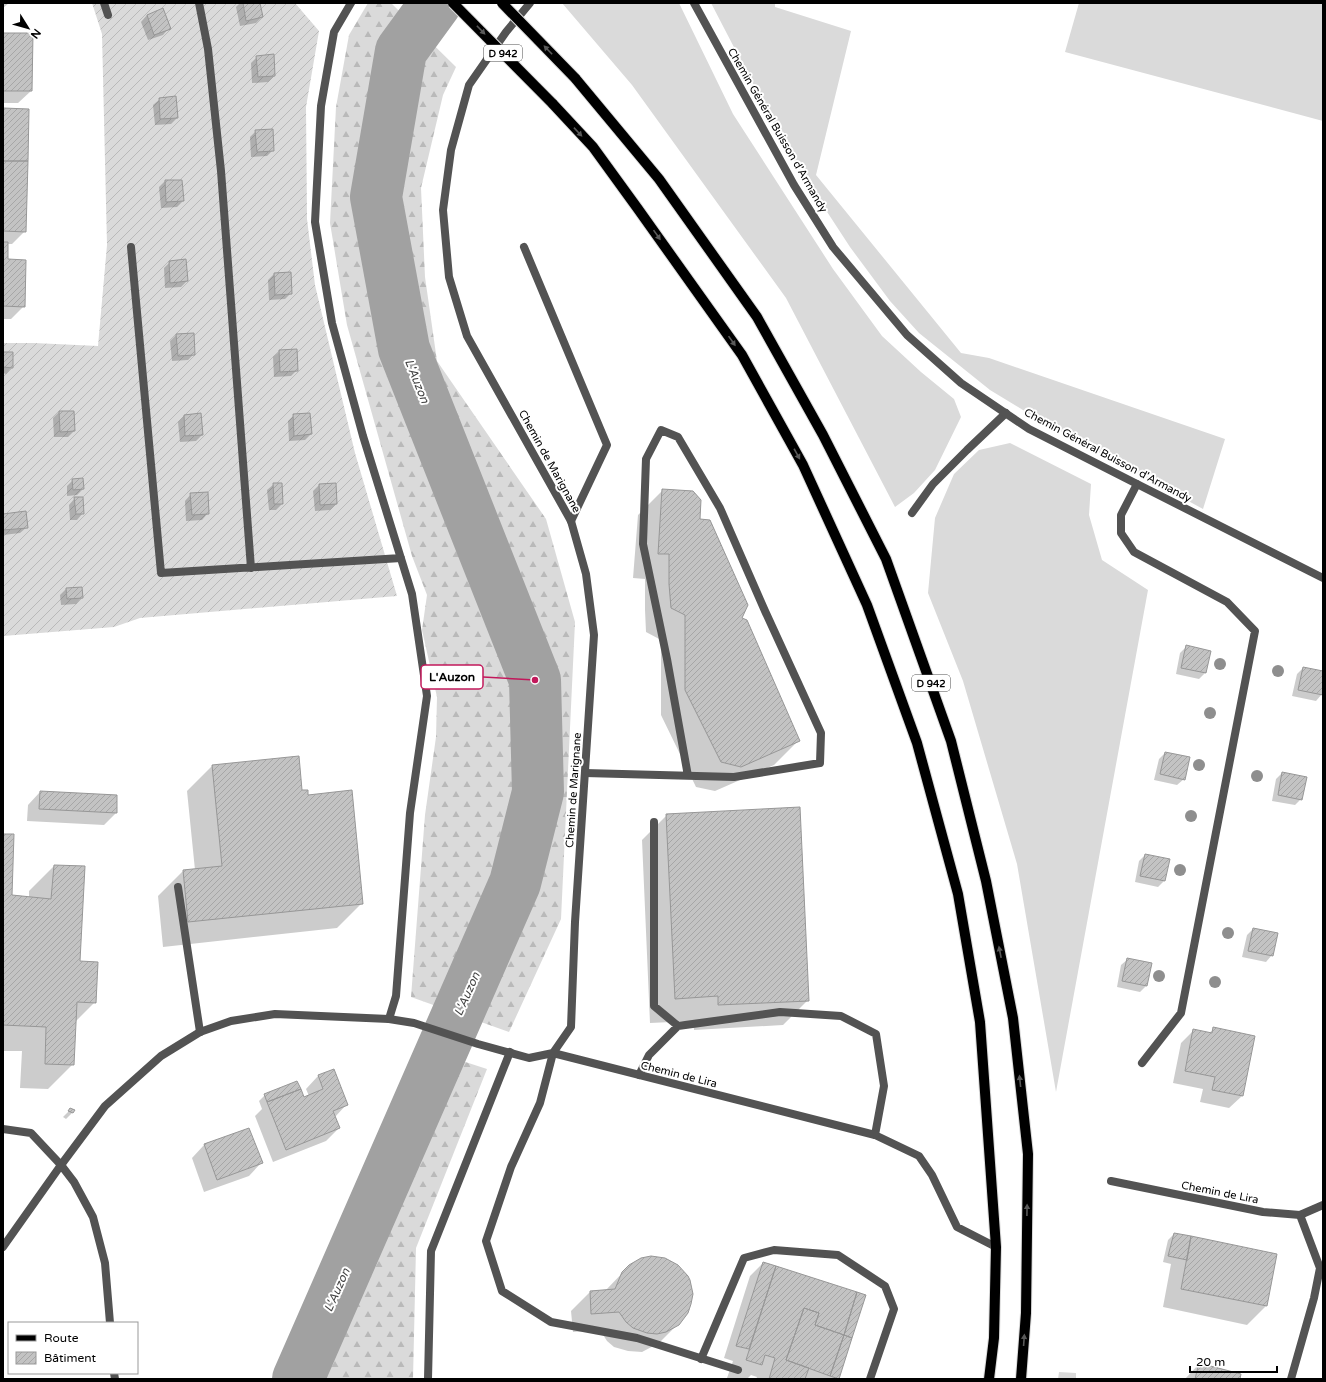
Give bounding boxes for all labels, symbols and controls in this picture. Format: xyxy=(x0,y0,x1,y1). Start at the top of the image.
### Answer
north arrow xyxy=(8,8,48,48)
one-way arrow xyxy=(476,25,486,35)
text: N xyxy=(28,26,43,41)
road number: D 942 xyxy=(484,45,522,61)
one-way arrow xyxy=(543,45,553,55)
street label: Chemin Général Buisson d'Armandy xyxy=(725,46,830,215)
one-way arrow xyxy=(573,127,582,136)
one-way arrow xyxy=(653,230,661,240)
one-way arrow xyxy=(728,336,736,347)
water label: L'Auzon xyxy=(402,357,432,406)
street label: Chemin Général Buisson d'Armandy xyxy=(1022,406,1194,505)
street label: Chemin de Marignane xyxy=(516,408,583,515)
one-way arrow xyxy=(794,448,800,459)
callout: L'Auzon xyxy=(421,665,483,689)
text: L'Auzon xyxy=(429,670,475,684)
road number: D 942 xyxy=(912,675,950,691)
street label: Chemin de Marignane xyxy=(563,732,584,848)
one-way arrow xyxy=(996,946,1002,958)
water label: L'Auzon xyxy=(451,969,483,1018)
street label: Chemin de Lira xyxy=(639,1059,719,1090)
one-way arrow xyxy=(1016,1075,1023,1087)
street label: Chemin de Lira xyxy=(1180,1179,1260,1206)
one-way arrow xyxy=(1024,1203,1030,1216)
water label: L'Auzon xyxy=(321,1265,353,1314)
legend xyxy=(8,1322,138,1374)
text: Route xyxy=(44,1331,79,1345)
one-way arrow xyxy=(1021,1334,1028,1346)
scale bar xyxy=(1190,1348,1277,1374)
text: Bâtiment xyxy=(44,1351,96,1365)
text: 20 m xyxy=(1196,1355,1225,1369)

